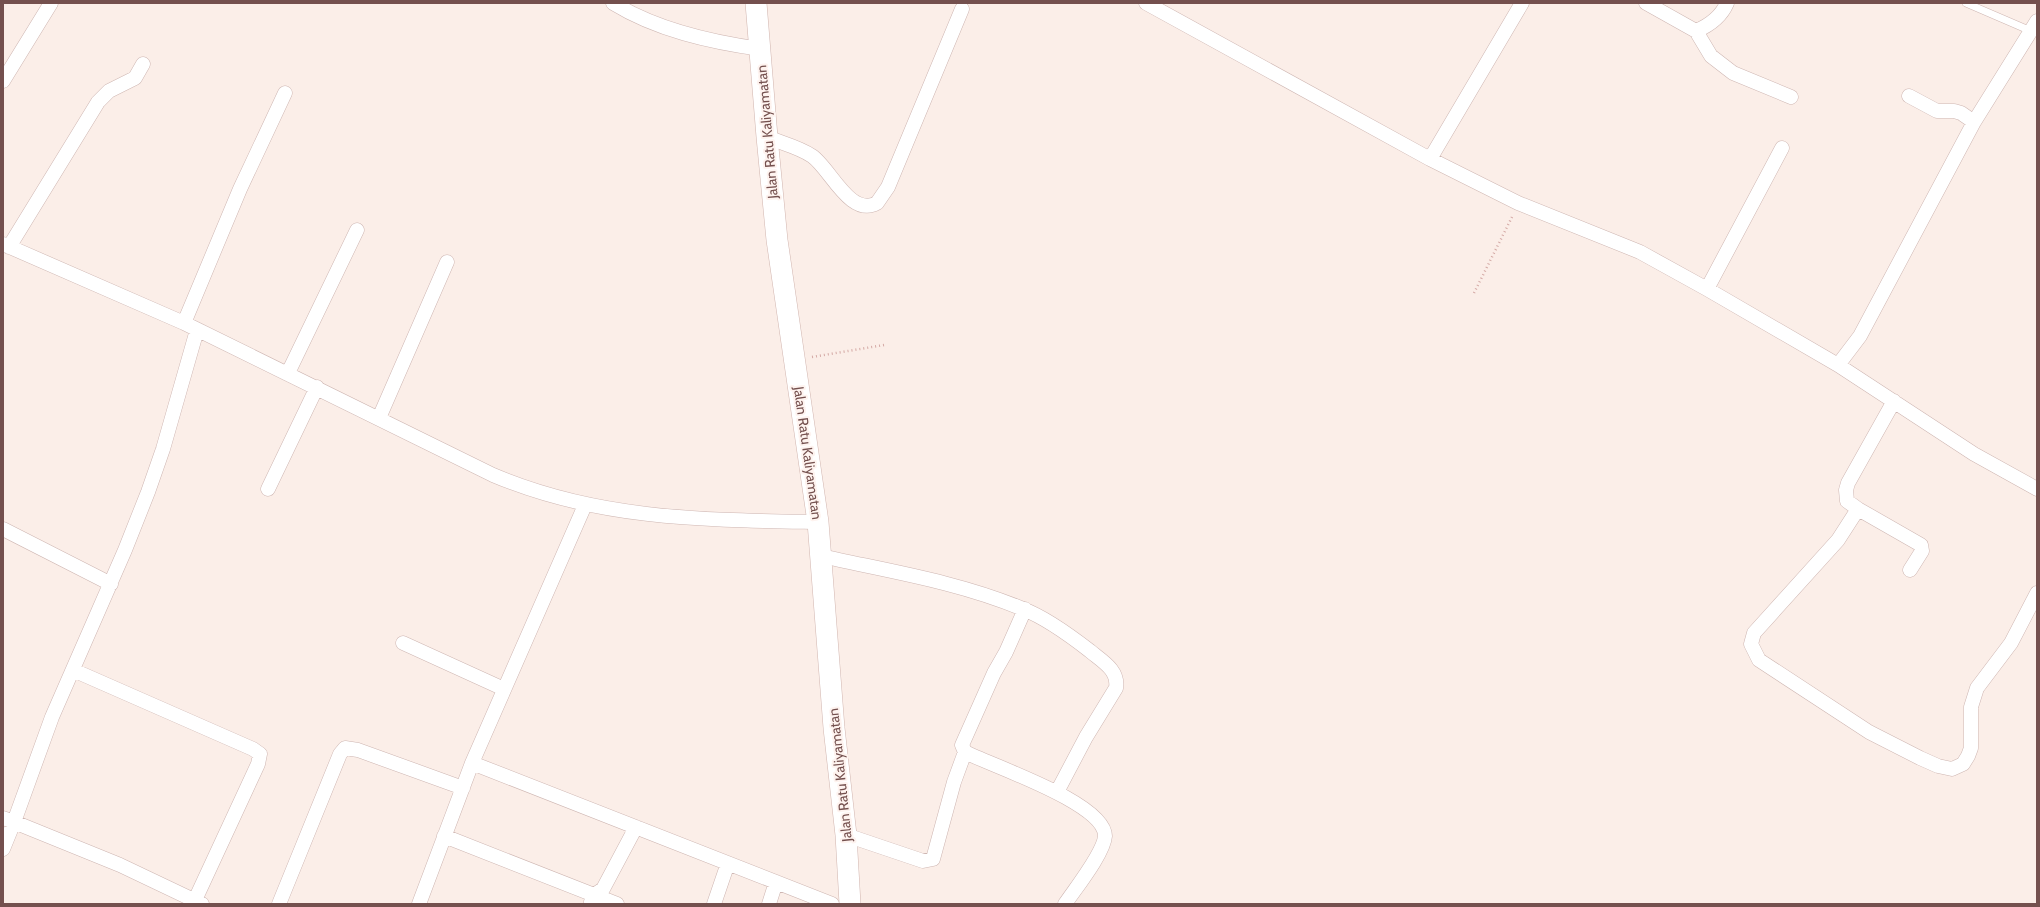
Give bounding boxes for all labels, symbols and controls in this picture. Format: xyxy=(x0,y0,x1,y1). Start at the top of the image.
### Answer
street label: Jalan Ratu Kaliyamatan xyxy=(752,64,782,201)
street label: Jalan Ratu Kaliyamatan xyxy=(790,384,826,521)
street label: Jalan Ratu Kaliyamatan xyxy=(824,707,856,844)

